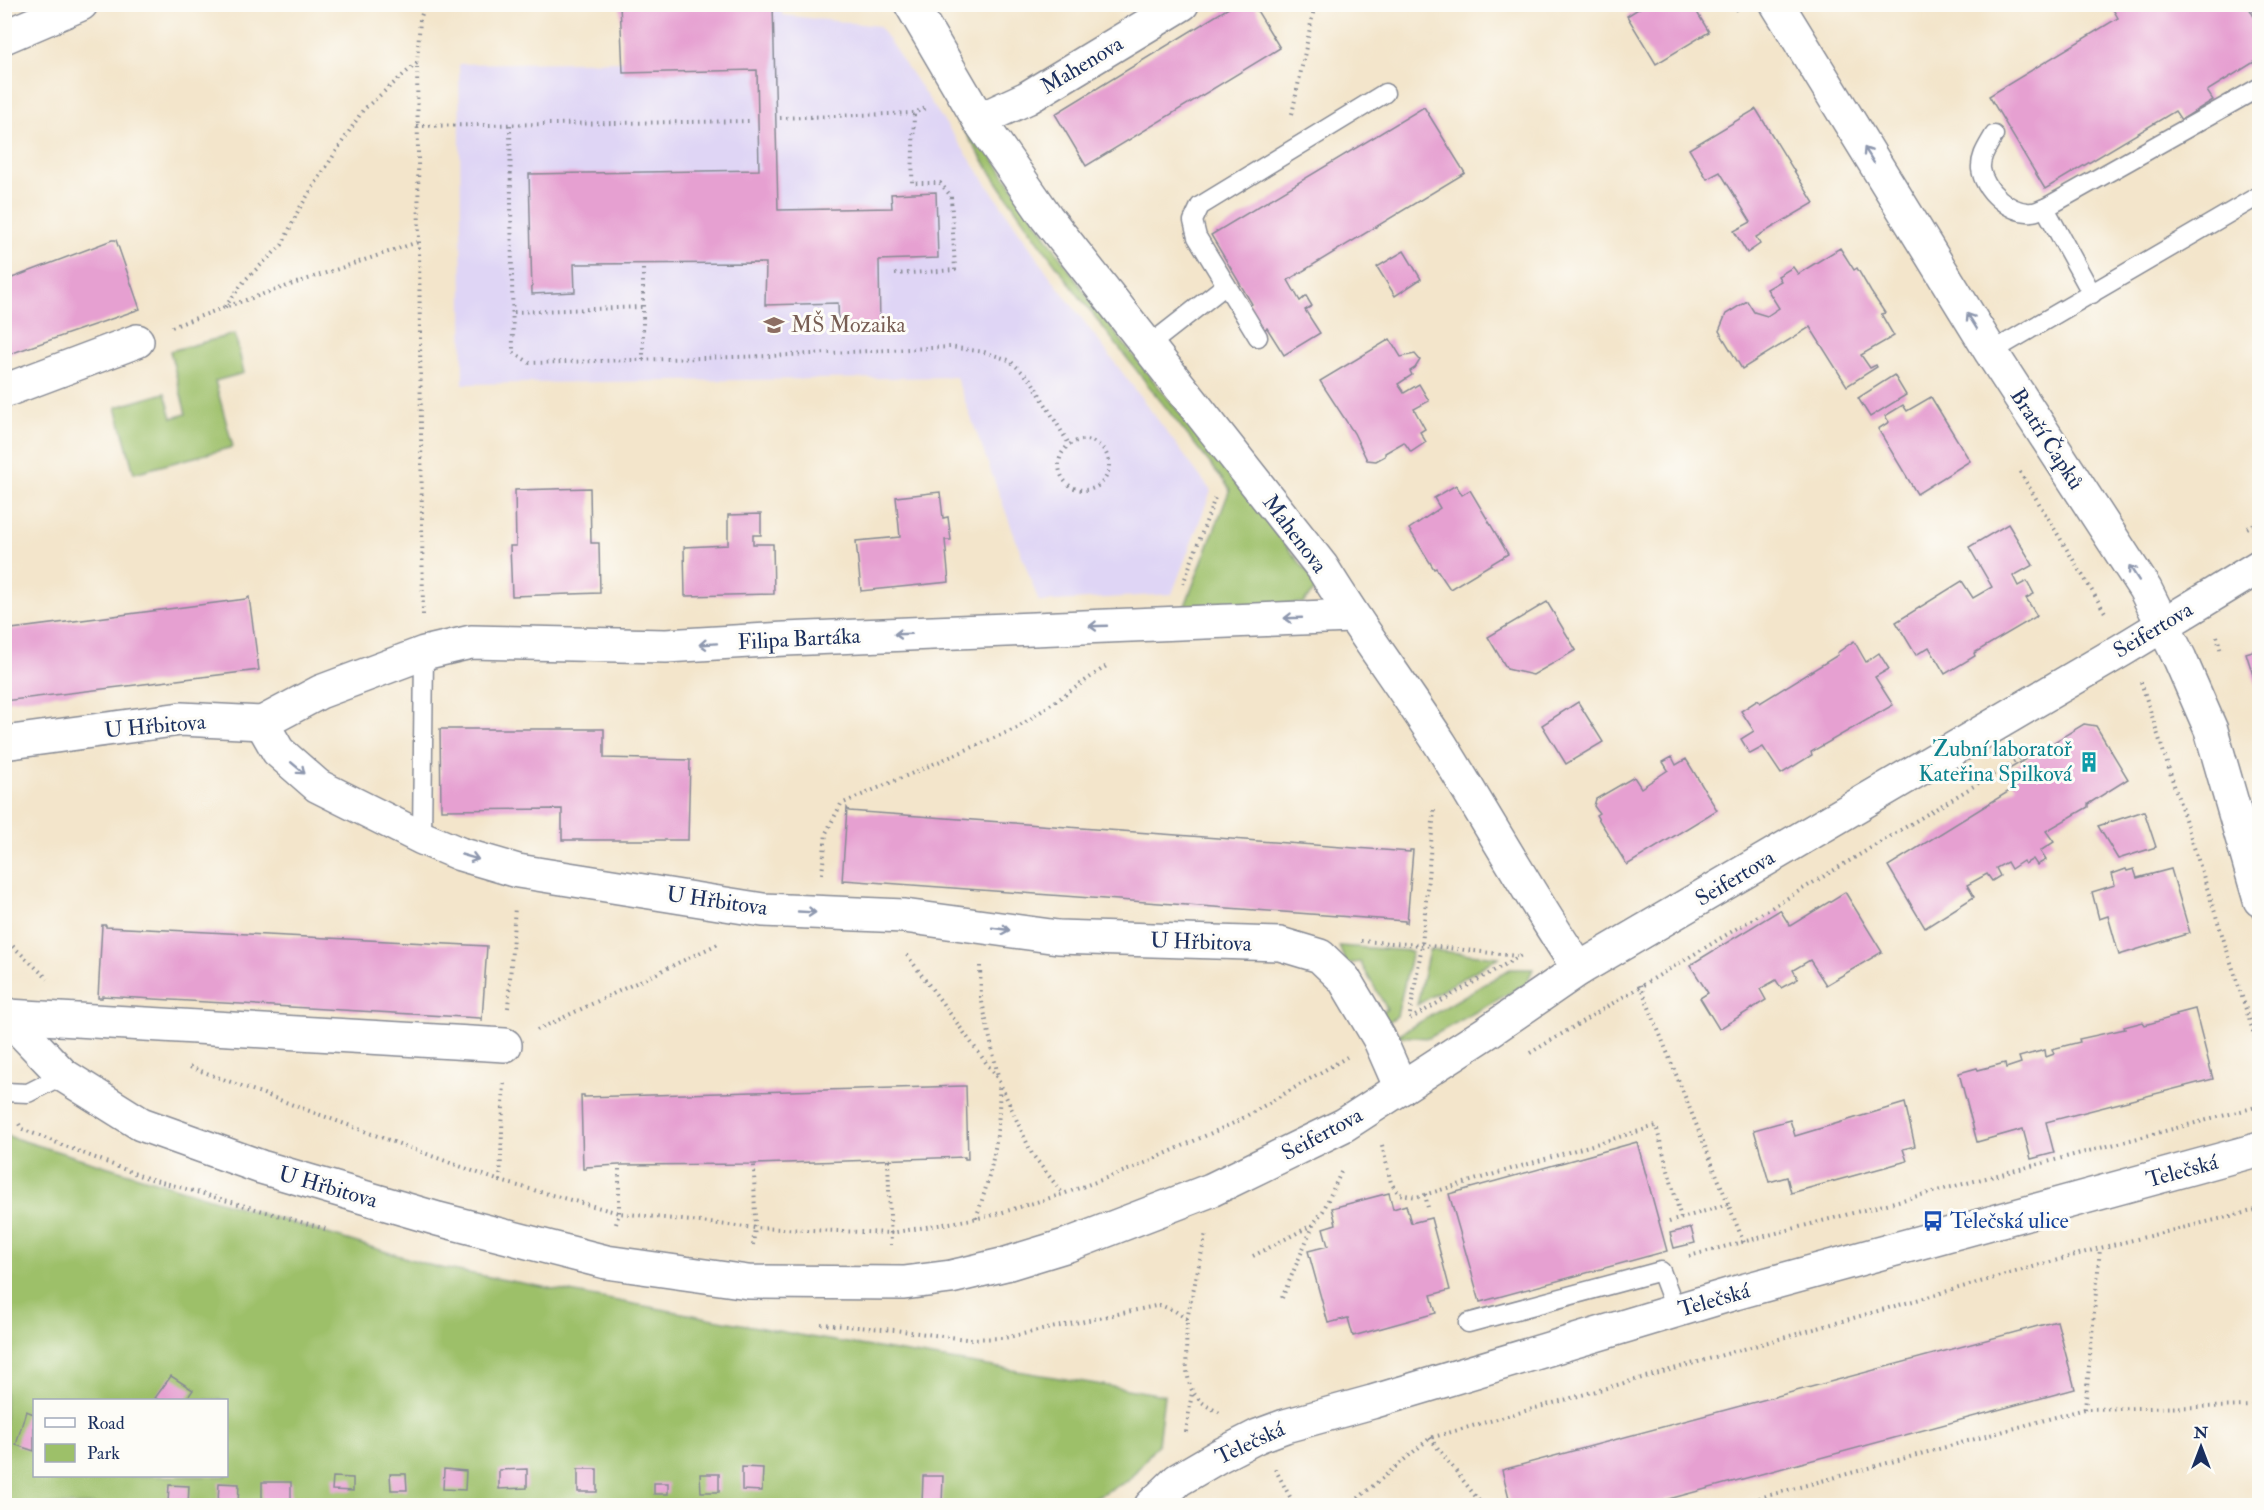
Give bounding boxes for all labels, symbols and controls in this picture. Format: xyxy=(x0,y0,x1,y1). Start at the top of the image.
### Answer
street label: Mahenova xyxy=(1036,29,1129,100)
one-way arrow xyxy=(1863,147,1875,164)
place label: MŠ Mozaika xyxy=(791,310,906,339)
school or university icon: MŠ Mozaika xyxy=(762,313,786,337)
one-way arrow xyxy=(1965,313,1977,330)
street label: Bratří Čapků xyxy=(2003,383,2091,495)
street label: Mahenova xyxy=(1256,489,1334,580)
one-way arrow xyxy=(2128,565,2140,582)
street label: Seifertova xyxy=(2108,595,2199,665)
one-way arrow xyxy=(1283,612,1303,624)
one-way arrow xyxy=(1088,620,1108,631)
street label: Filipa Bartáka xyxy=(737,622,862,657)
one-way arrow xyxy=(894,628,914,639)
one-way arrow xyxy=(699,638,719,649)
street label: U Hřbitova xyxy=(103,708,208,744)
place label: Zubní laboratoř Kateřina Spilková xyxy=(1918,735,2073,789)
building icon: Zubní laboratoř Kateřina Spilková xyxy=(2077,750,2101,774)
one-way arrow xyxy=(290,761,305,775)
street label: Seifertova xyxy=(1690,843,1781,913)
one-way arrow xyxy=(460,852,479,863)
street label: U Hřbitova xyxy=(665,880,770,922)
one-way arrow xyxy=(797,906,817,917)
one-way arrow xyxy=(991,924,1011,935)
street label: U Hřbitova xyxy=(1150,926,1253,958)
street label: Seifertova xyxy=(1277,1101,1368,1167)
street label: Telečská xyxy=(2143,1148,2222,1194)
street label: U Hřbitova xyxy=(275,1160,382,1215)
place label: Telečská ulice xyxy=(1950,1207,2069,1235)
bus stop icon: Telečská ulice xyxy=(1921,1209,1945,1233)
street label: Telečská xyxy=(1675,1276,1754,1324)
legend xyxy=(33,1399,228,1477)
text: Road xyxy=(87,1412,125,1435)
street label: Telečská xyxy=(1211,1414,1290,1471)
north arrow xyxy=(2171,1417,2231,1477)
text: N xyxy=(2193,1423,2209,1443)
text: Park xyxy=(87,1442,120,1465)

